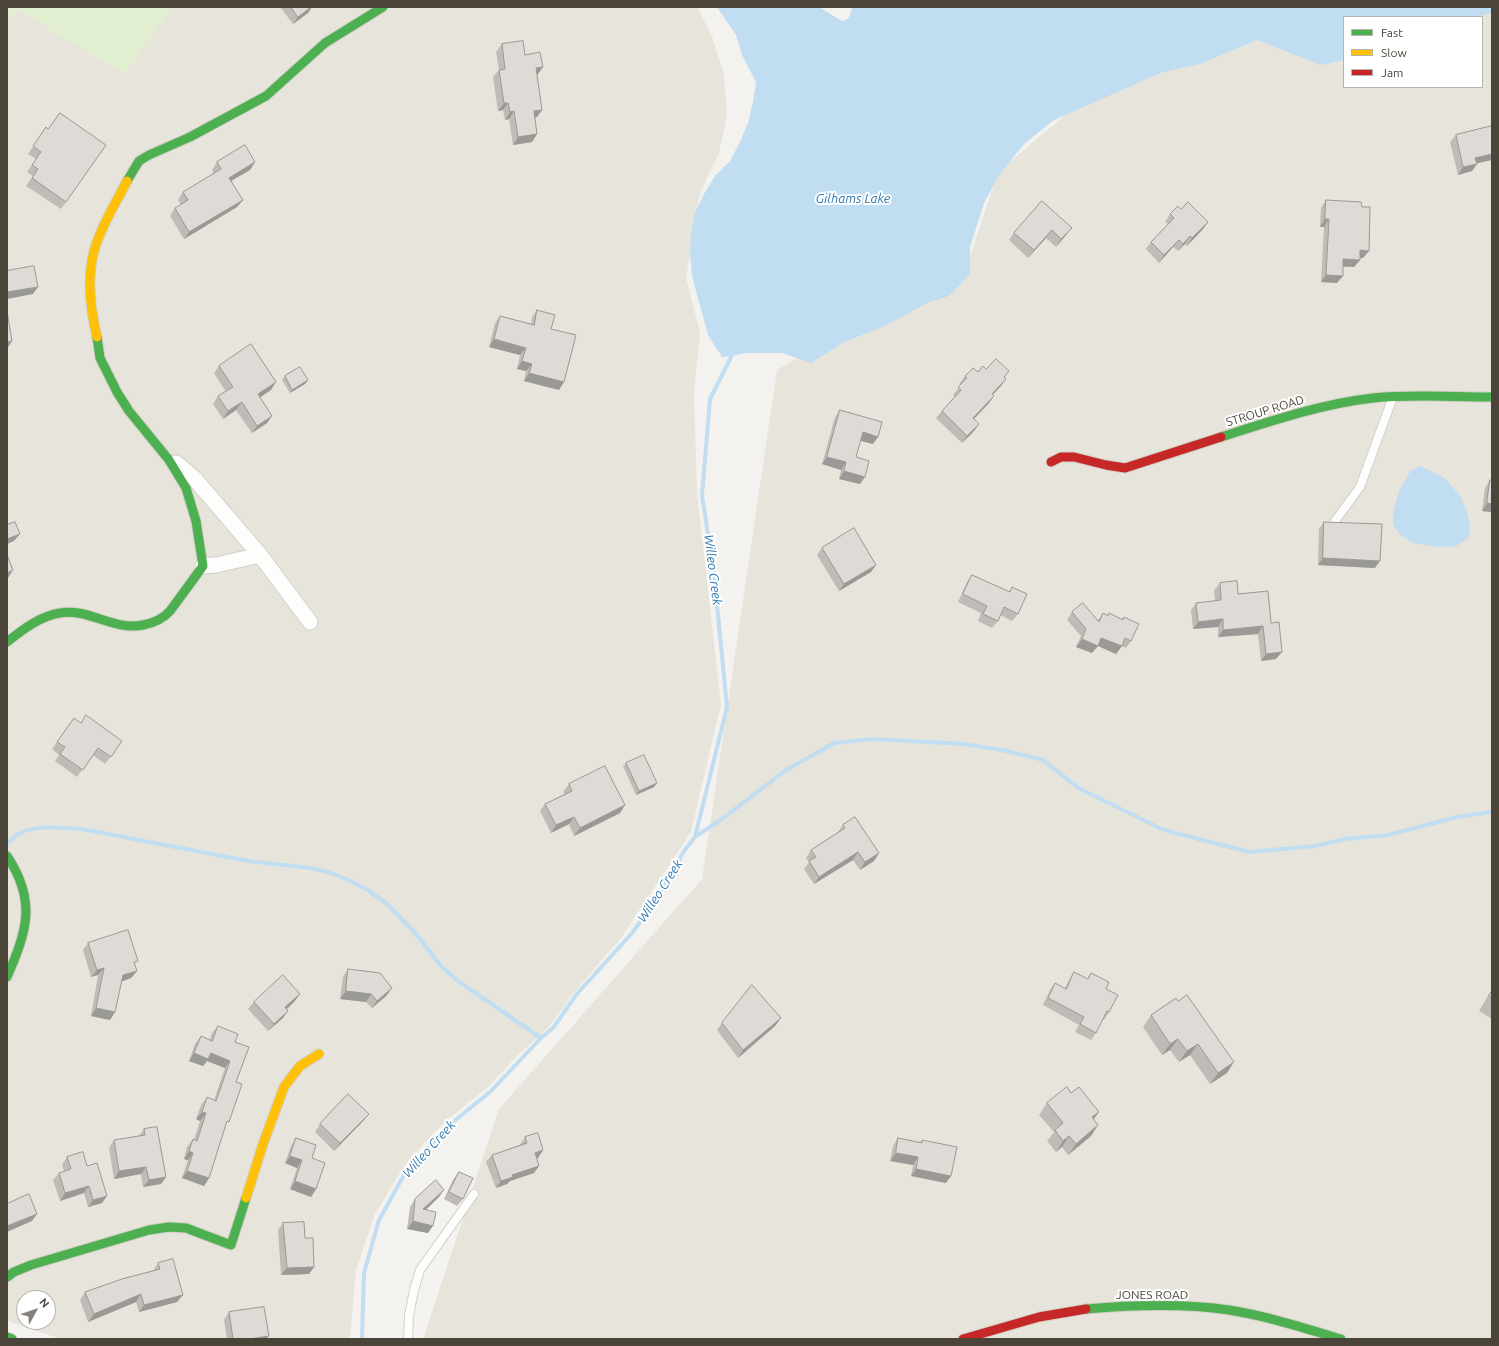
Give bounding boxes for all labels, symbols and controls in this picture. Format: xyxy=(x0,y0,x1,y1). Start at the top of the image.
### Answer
legend xyxy=(1343,16,1483,88)
text: Fast xyxy=(1381,26,1403,39)
text: Slow xyxy=(1381,46,1407,59)
text: Jam xyxy=(1381,66,1403,79)
water label: Gilhams Lake xyxy=(816,191,890,207)
street label: STROUP ROAD xyxy=(1224,392,1306,430)
water label: Willeo Creek xyxy=(701,534,725,606)
water label: Willeo Creek xyxy=(634,857,686,925)
water label: Willeo Creek xyxy=(399,1117,459,1181)
street label: JONES ROAD xyxy=(1116,1288,1188,1302)
north arrow xyxy=(16,1290,56,1330)
text: N xyxy=(37,1296,52,1310)

